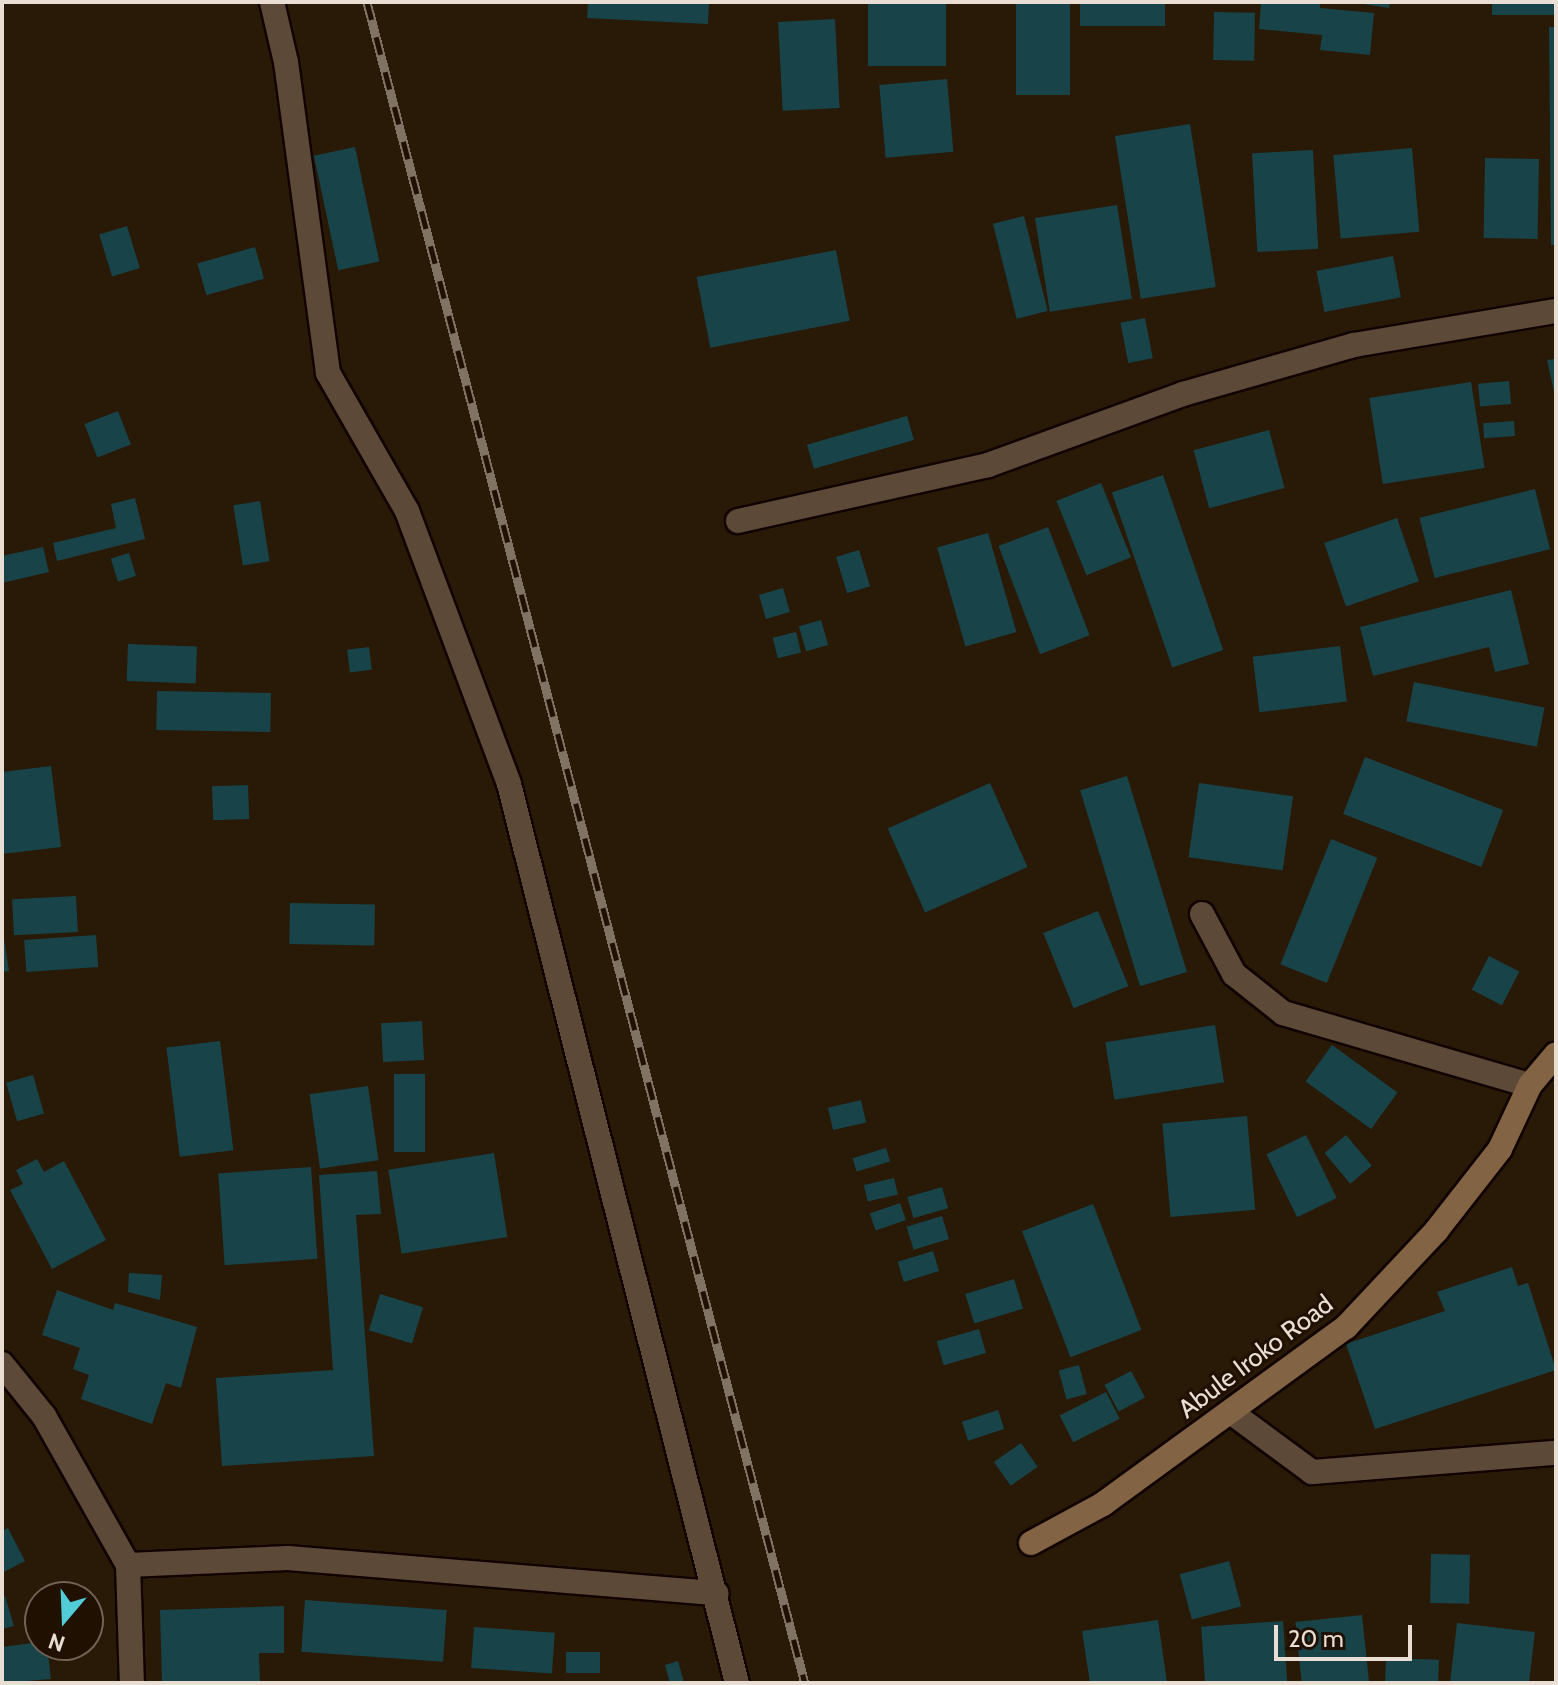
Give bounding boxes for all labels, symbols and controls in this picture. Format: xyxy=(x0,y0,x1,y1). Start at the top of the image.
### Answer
street label: Abule Iroko Road xyxy=(1173,1289,1339,1425)
north arrow xyxy=(24,1581,104,1661)
scale bar xyxy=(1278,1609,1416,1659)
text: 20 m xyxy=(1288,1624,1344,1653)
text: N xyxy=(45,1627,68,1658)

